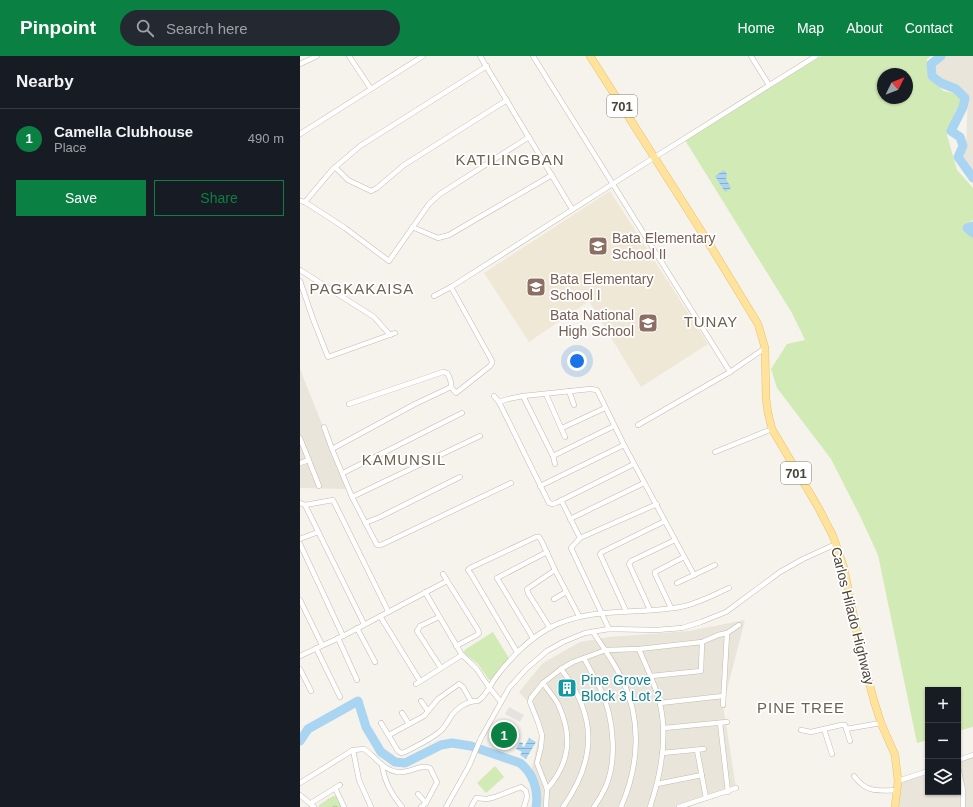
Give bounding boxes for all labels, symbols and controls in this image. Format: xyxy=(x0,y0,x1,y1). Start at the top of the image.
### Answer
search box xyxy=(120,10,400,46)
text: Pinpoint xyxy=(20,17,96,38)
icon: search xyxy=(134,17,156,39)
text: Search here xyxy=(166,20,248,37)
text: Home xyxy=(738,20,775,36)
text: Map xyxy=(797,20,824,36)
text: About xyxy=(846,20,883,36)
text: Contact xyxy=(905,20,953,36)
north arrow xyxy=(877,68,913,104)
text: Nearby xyxy=(16,72,74,91)
road number: 701 xyxy=(607,95,637,117)
text: Camella Clubhouse xyxy=(54,123,193,140)
text: 1 xyxy=(25,131,33,146)
text: 490 m xyxy=(248,131,284,146)
text: Place xyxy=(54,140,87,155)
district label: KATILINGBAN xyxy=(455,151,565,168)
button: Save xyxy=(16,180,146,216)
button: Share xyxy=(154,180,284,216)
place label: Bata Elementary School II xyxy=(612,230,716,262)
school or university icon: Bata Elementary School II xyxy=(587,235,609,257)
place label: Bata Elementary School I xyxy=(550,271,654,303)
school or university icon: Bata Elementary School I xyxy=(525,276,547,298)
district label: PAGKAKAISA xyxy=(310,280,414,297)
place label: Bata National High School xyxy=(550,307,634,339)
school or university icon: Bata National High School xyxy=(637,312,659,334)
district label: TUNAY xyxy=(684,313,738,330)
your location xyxy=(567,351,587,371)
district label: KAMUNSIL xyxy=(362,451,446,468)
road number: 701 xyxy=(781,462,811,484)
street label: Carlos Hilado Highway xyxy=(828,545,878,687)
place label: Pine Grove Block 3 Lot 2 xyxy=(581,672,662,704)
building icon: Pine Grove Block 3 Lot 2 xyxy=(556,677,578,699)
map controls xyxy=(925,687,961,795)
button: + xyxy=(925,687,961,723)
district label: PINE TREE xyxy=(757,699,845,716)
pin: 1 xyxy=(491,720,517,750)
button: − xyxy=(925,723,961,759)
button: layers xyxy=(925,759,961,795)

